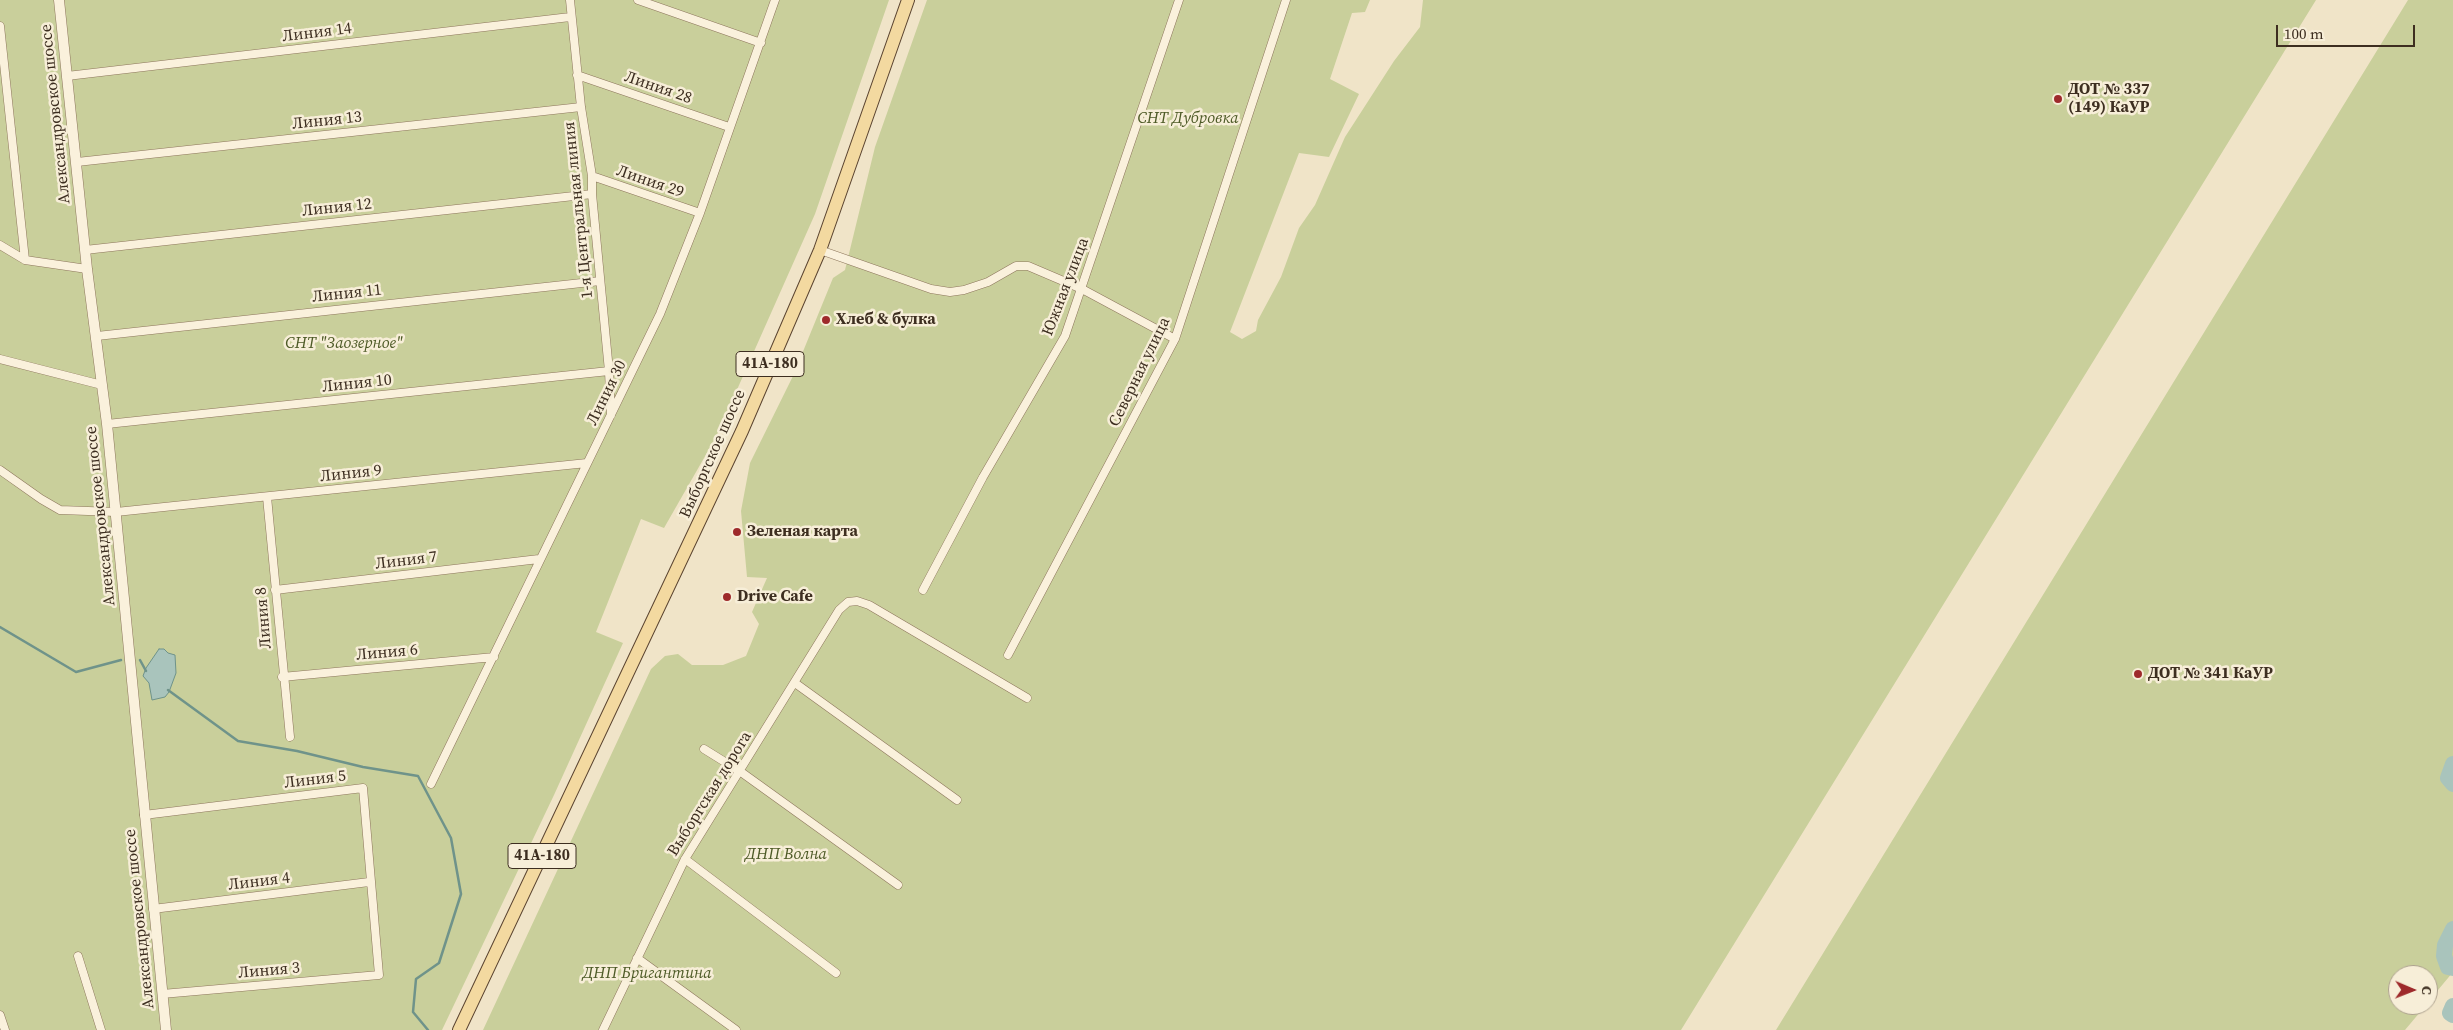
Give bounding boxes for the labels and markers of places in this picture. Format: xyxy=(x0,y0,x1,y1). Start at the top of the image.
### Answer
place label: ДОТ № 337 (149) КаУР xyxy=(2068,80,2150,118)
marker: ДОТ № 337 (149) КаУР xyxy=(2052,93,2064,105)
place label: Хлеб & булка xyxy=(836,310,936,330)
marker: Хлеб & булка xyxy=(820,314,832,326)
place label: Зеленая карта xyxy=(747,522,858,542)
marker: Зеленая карта xyxy=(731,526,743,538)
place label: Drive Cafe xyxy=(737,587,813,607)
marker: Drive Cafe xyxy=(721,591,733,603)
place label: ДОТ № 341 КаУР xyxy=(2148,664,2273,684)
marker: ДОТ № 341 КаУР xyxy=(2132,668,2144,680)

